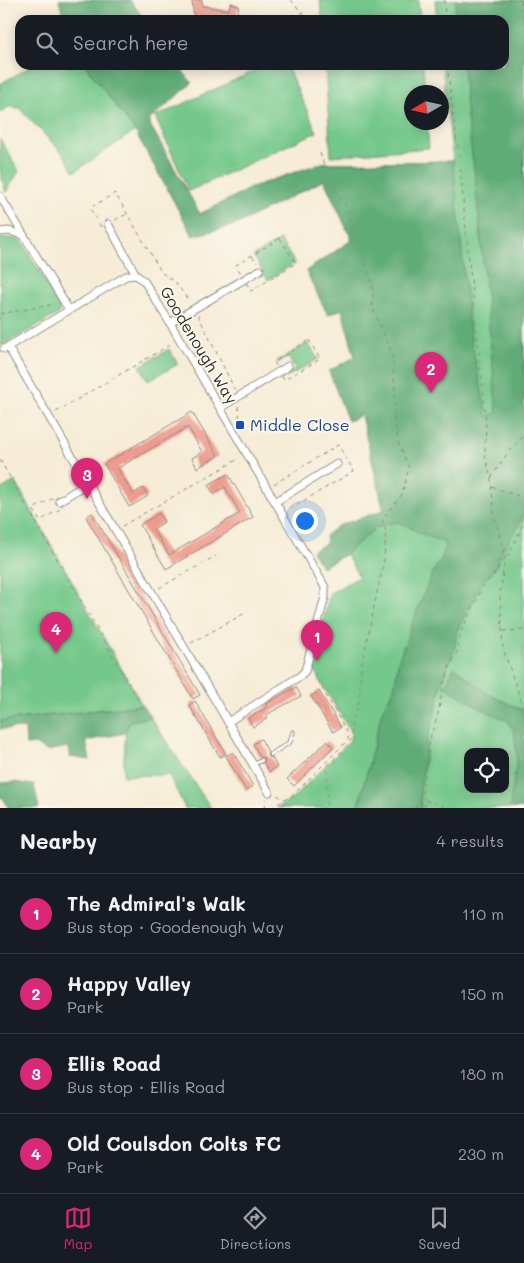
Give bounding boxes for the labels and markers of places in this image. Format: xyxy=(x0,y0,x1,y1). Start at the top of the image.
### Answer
pin: 2 xyxy=(415,352,447,393)
place label: Middle Close xyxy=(250,414,350,435)
marker: Middle Close xyxy=(234,419,246,431)
pin: 3 xyxy=(71,458,103,499)
pin: 4 xyxy=(40,612,72,653)
pin: 1 xyxy=(301,620,333,661)

